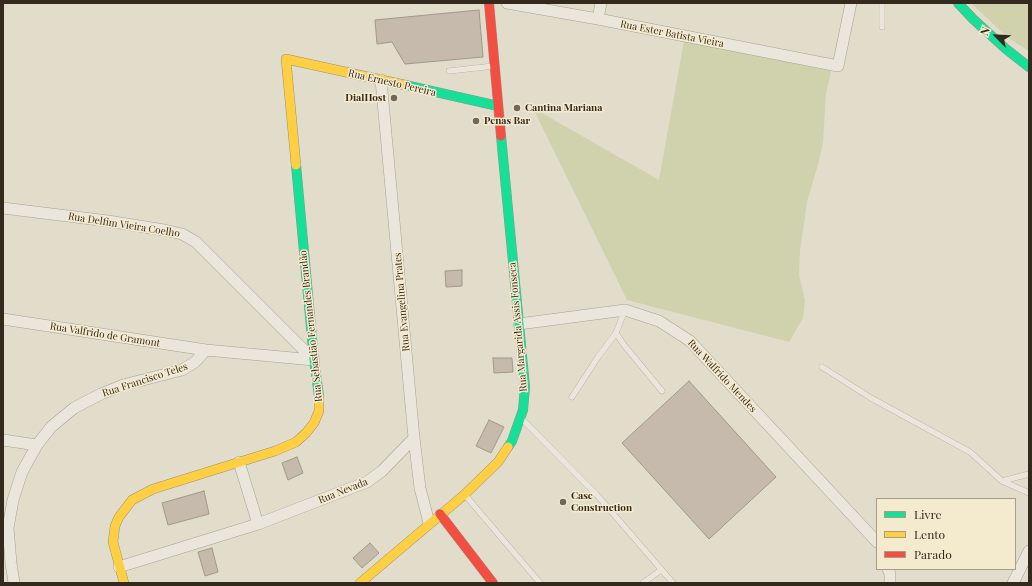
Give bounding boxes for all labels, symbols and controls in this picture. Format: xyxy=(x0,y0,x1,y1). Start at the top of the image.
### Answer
north arrow xyxy=(976,16,1016,56)
street label: Rua Ester Batista Vieira xyxy=(619,18,725,50)
text: N xyxy=(976,24,993,38)
street label: Rua Ernesto Pereira xyxy=(347,67,437,99)
place label: DialHost xyxy=(345,92,386,104)
marker: DialHost xyxy=(389,93,399,103)
place label: Cantina Mariana xyxy=(525,102,602,114)
marker: Cantina Mariana xyxy=(512,103,522,113)
place label: Penas Bar xyxy=(484,115,530,127)
marker: Penas Bar xyxy=(471,116,481,126)
street label: Rua Delfim Vieira Coelho xyxy=(67,210,181,240)
street label: Rua Sebastião Fernandes Brandão xyxy=(297,250,325,402)
street label: Rua Evangelina Prates xyxy=(392,252,412,352)
street label: Rua Margarida Assis Fonseca xyxy=(506,262,530,392)
street label: Rua Valfrido de Gramont xyxy=(49,320,161,350)
street label: Rua Walfrido Mendes xyxy=(685,337,759,415)
street label: Rua Francisco Teles xyxy=(101,361,189,399)
street label: Rua Nevada xyxy=(317,476,369,506)
place label: Case Construction xyxy=(571,490,632,514)
marker: Case Construction xyxy=(558,497,568,507)
legend xyxy=(876,498,1016,570)
text: Livre xyxy=(914,506,942,522)
text: Lento xyxy=(914,526,945,542)
text: Parado xyxy=(914,546,952,562)

